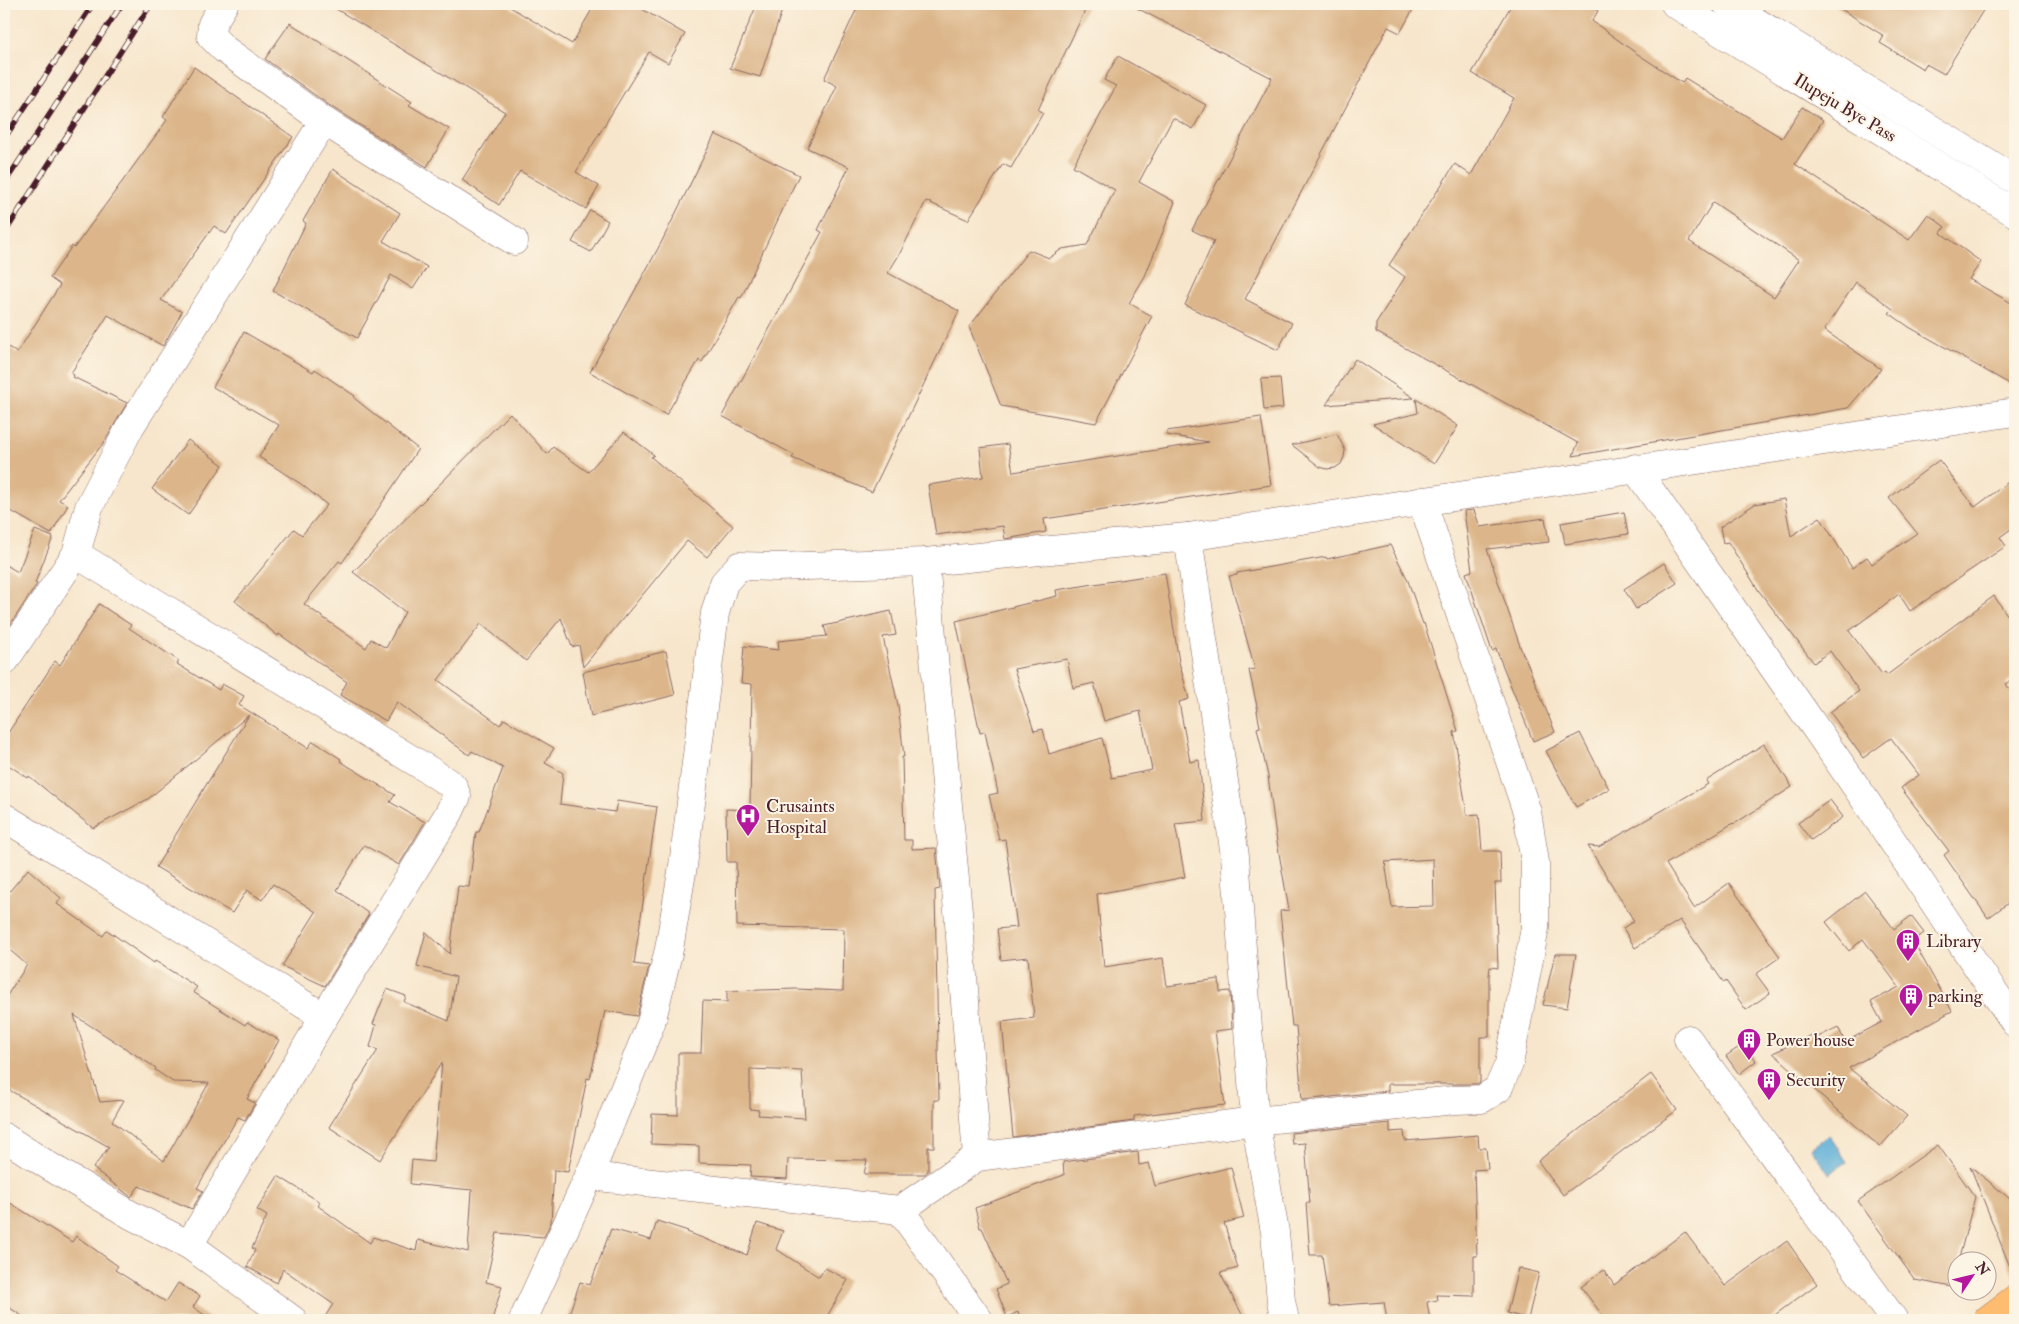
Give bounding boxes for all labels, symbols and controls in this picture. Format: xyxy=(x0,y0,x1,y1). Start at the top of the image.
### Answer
street label: Ilupeju Bye Pass xyxy=(1789,68,1901,148)
place label: Crusaints Hospital xyxy=(766,795,835,839)
hospital icon: Crusaints Hospital xyxy=(735,803,761,837)
building icon: Library xyxy=(1895,928,1921,962)
place label: Library xyxy=(1926,930,1982,953)
building icon: parking xyxy=(1898,983,1924,1017)
place label: parking xyxy=(1927,985,1984,1008)
building icon: Power house xyxy=(1736,1027,1762,1061)
place label: Power house xyxy=(1766,1029,1855,1052)
building icon: Security xyxy=(1756,1067,1782,1101)
place label: Security xyxy=(1786,1069,1846,1092)
north arrow xyxy=(1946,1252,1996,1302)
text: N xyxy=(1971,1258,1993,1279)

